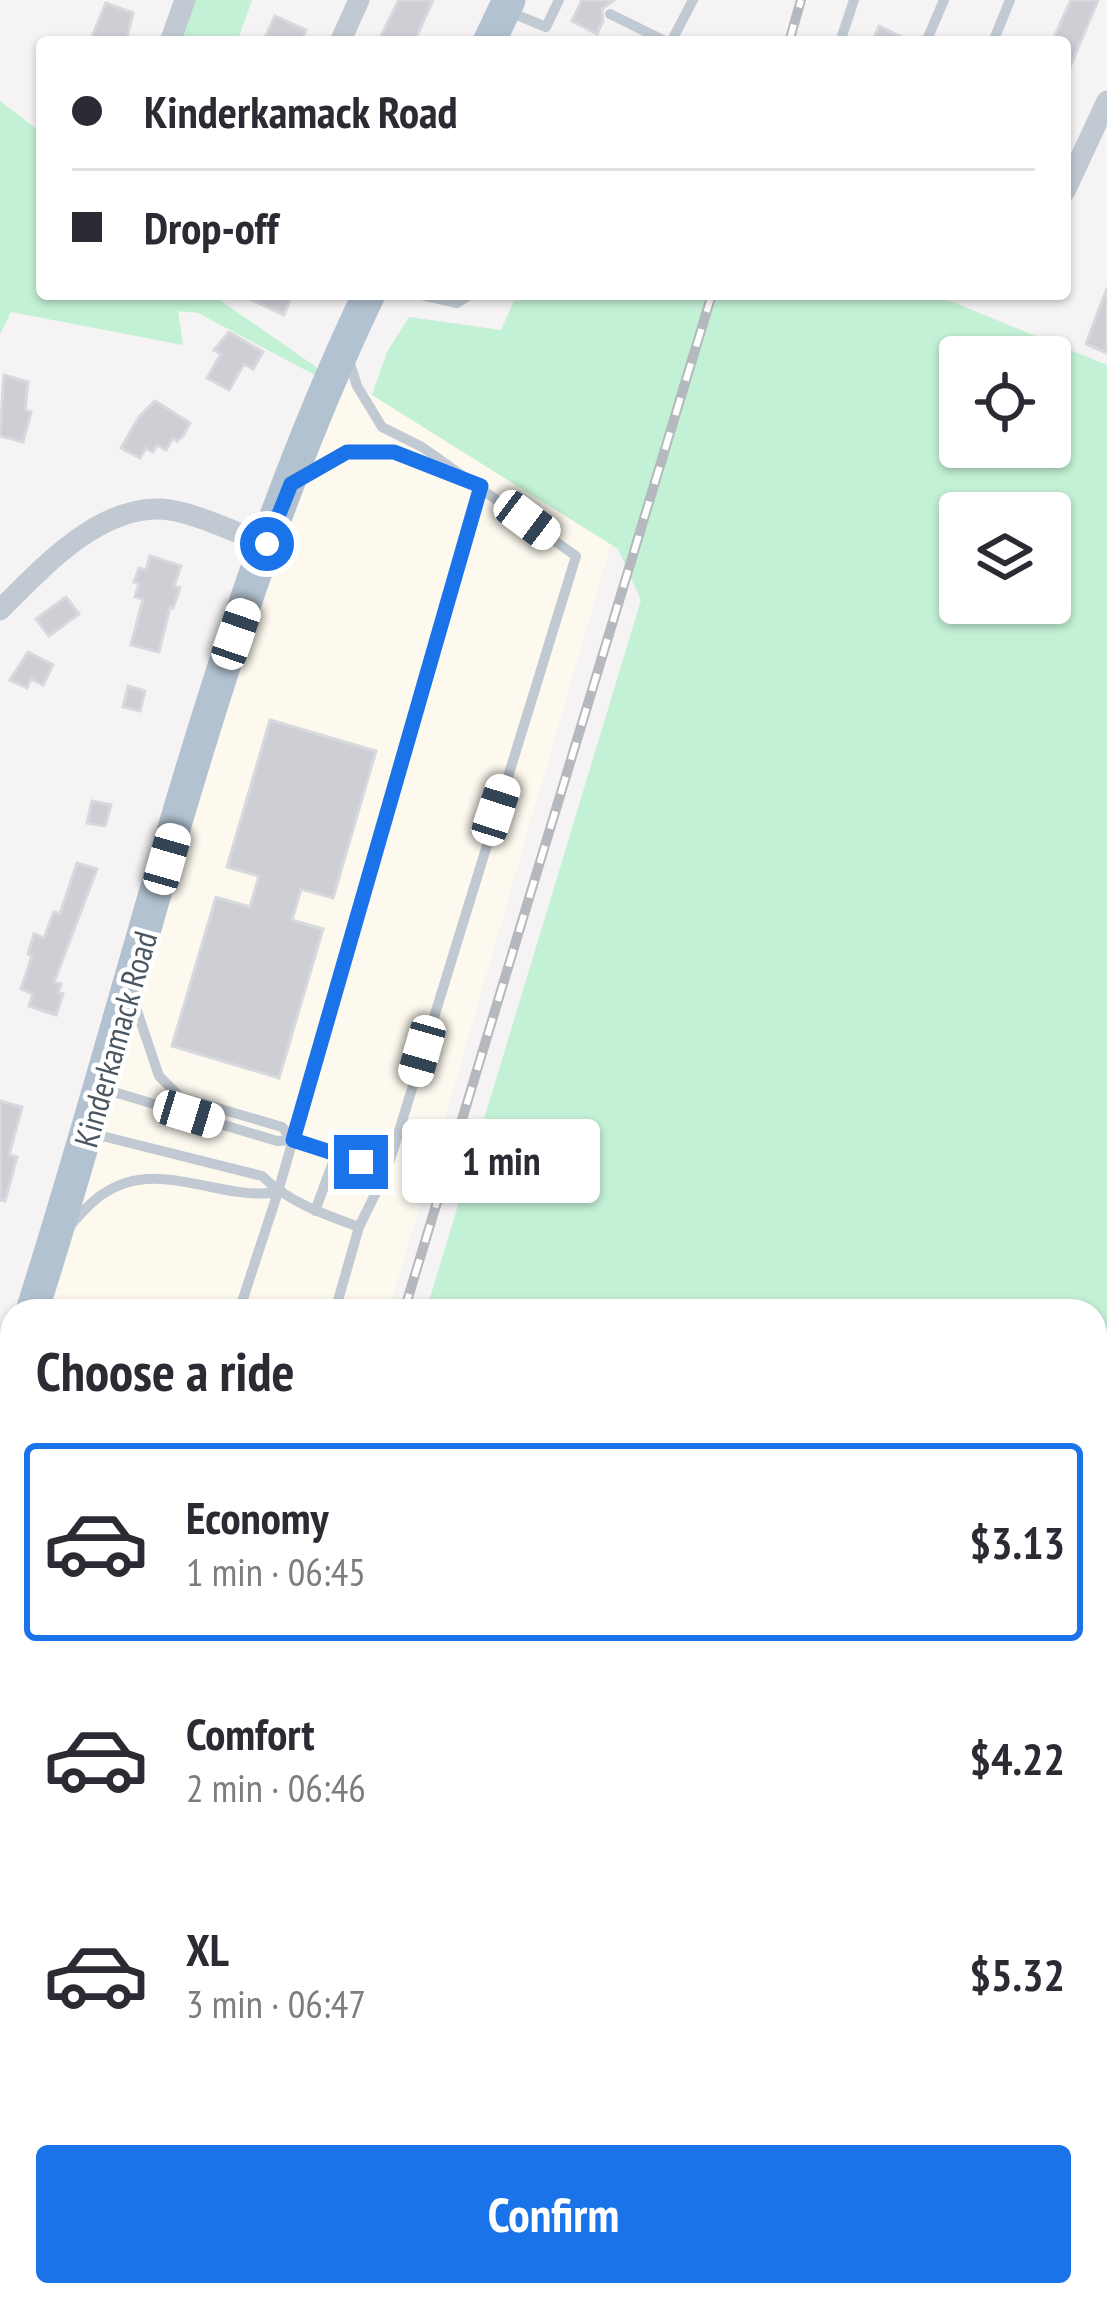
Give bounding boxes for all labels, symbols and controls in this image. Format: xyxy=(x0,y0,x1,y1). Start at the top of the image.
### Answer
text: Kinderkamack Road xyxy=(144,82,458,140)
text: Drop-off xyxy=(144,198,278,256)
map controls xyxy=(939,336,1071,624)
button: locate xyxy=(939,336,1071,468)
car xyxy=(487,484,567,556)
button: layers xyxy=(939,492,1071,624)
route start xyxy=(240,517,294,571)
car xyxy=(207,594,265,674)
car xyxy=(468,770,524,850)
car xyxy=(140,819,194,899)
street label: Kinderkamack Road xyxy=(64,926,166,1152)
car xyxy=(395,1011,449,1091)
car xyxy=(149,1086,229,1142)
callout: 1 min xyxy=(403,1120,601,1204)
route end xyxy=(334,1135,388,1189)
text: 1 min xyxy=(462,1135,540,1186)
text: Choose a ride xyxy=(36,1336,295,1406)
icon: car xyxy=(42,1488,150,1596)
text: Economy xyxy=(186,1488,329,1546)
text: $3.13 xyxy=(969,1513,1065,1571)
text: 1 min · 06:45 xyxy=(186,1546,366,1597)
icon: car xyxy=(42,1704,150,1812)
text: Comfort xyxy=(186,1704,315,1762)
text: $4.22 xyxy=(969,1729,1065,1787)
text: 2 min · 06:46 xyxy=(186,1762,366,1813)
icon: car xyxy=(42,1920,150,2028)
text: XL xyxy=(186,1920,229,1978)
text: $5.32 xyxy=(969,1945,1065,2003)
text: 3 min · 06:47 xyxy=(186,1978,366,2029)
button: Confirm xyxy=(36,2145,1071,2283)

